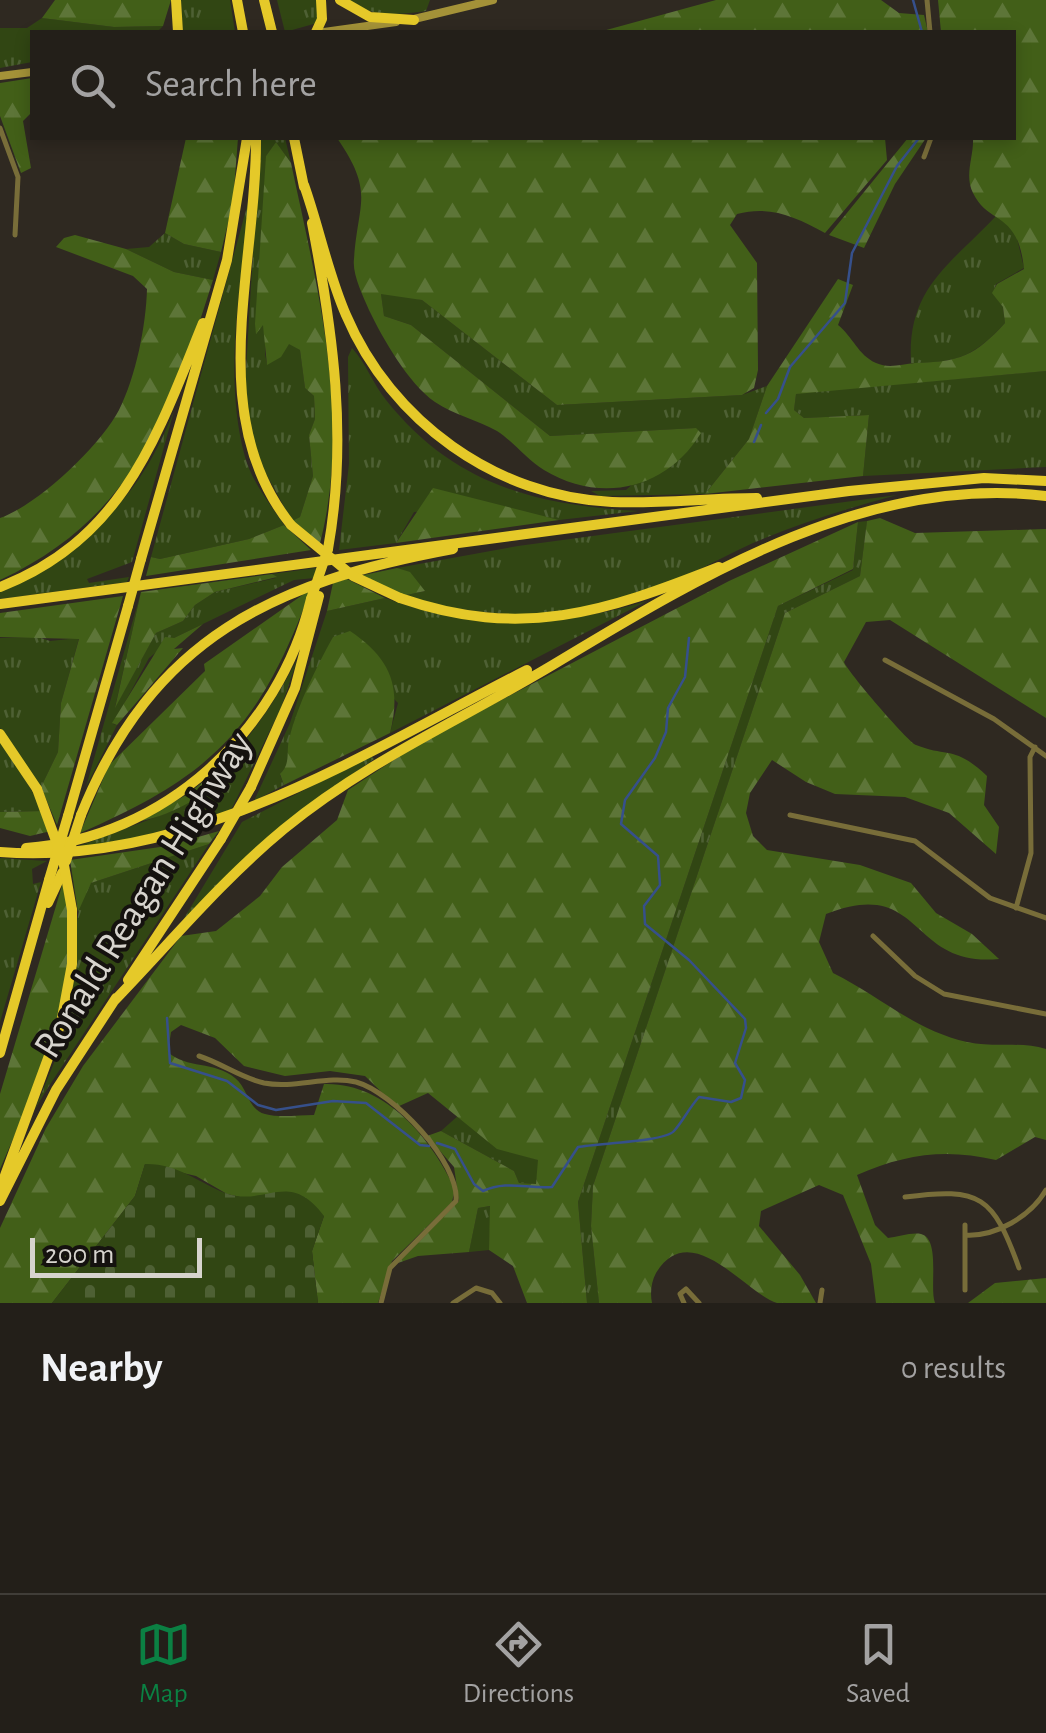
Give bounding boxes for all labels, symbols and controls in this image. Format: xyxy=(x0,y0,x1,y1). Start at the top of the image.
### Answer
search box xyxy=(30,30,1016,140)
icon: search xyxy=(65,58,120,113)
text: Search here xyxy=(145,66,317,104)
street label: Ronald Reagan Highway xyxy=(27,725,260,1065)
scale bar xyxy=(30,1233,202,1278)
text: 200 m xyxy=(45,1241,114,1269)
text: Nearby xyxy=(40,1347,163,1389)
text: 0 results xyxy=(901,1352,1006,1384)
tab: Map xyxy=(136,1617,191,1711)
tab: Directions xyxy=(463,1617,574,1711)
tab: Saved xyxy=(846,1617,910,1711)

